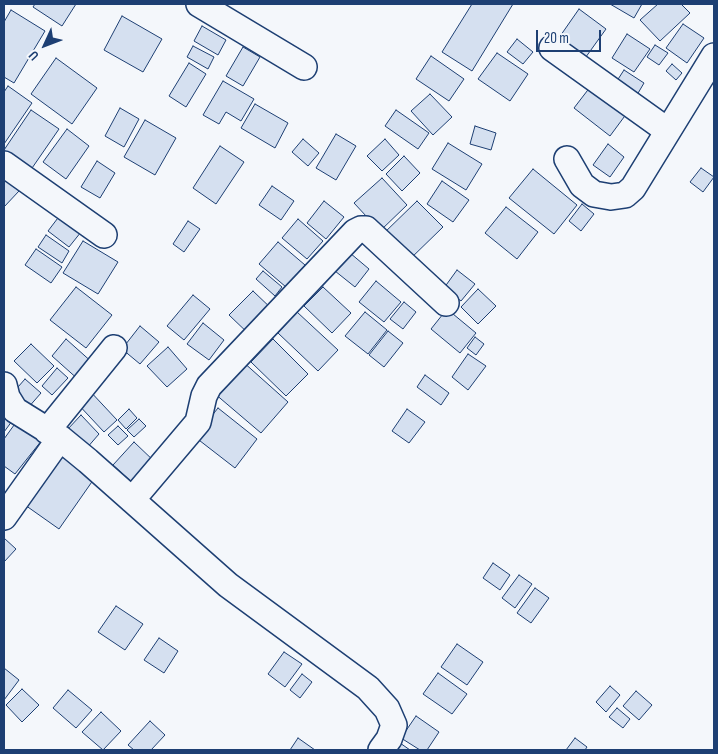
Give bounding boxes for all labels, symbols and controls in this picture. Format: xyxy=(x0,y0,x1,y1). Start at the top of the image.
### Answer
north arrow xyxy=(20,20,70,70)
scale bar xyxy=(538,20,603,52)
text: 20 m xyxy=(544,29,569,48)
text: U xyxy=(25,47,42,64)

